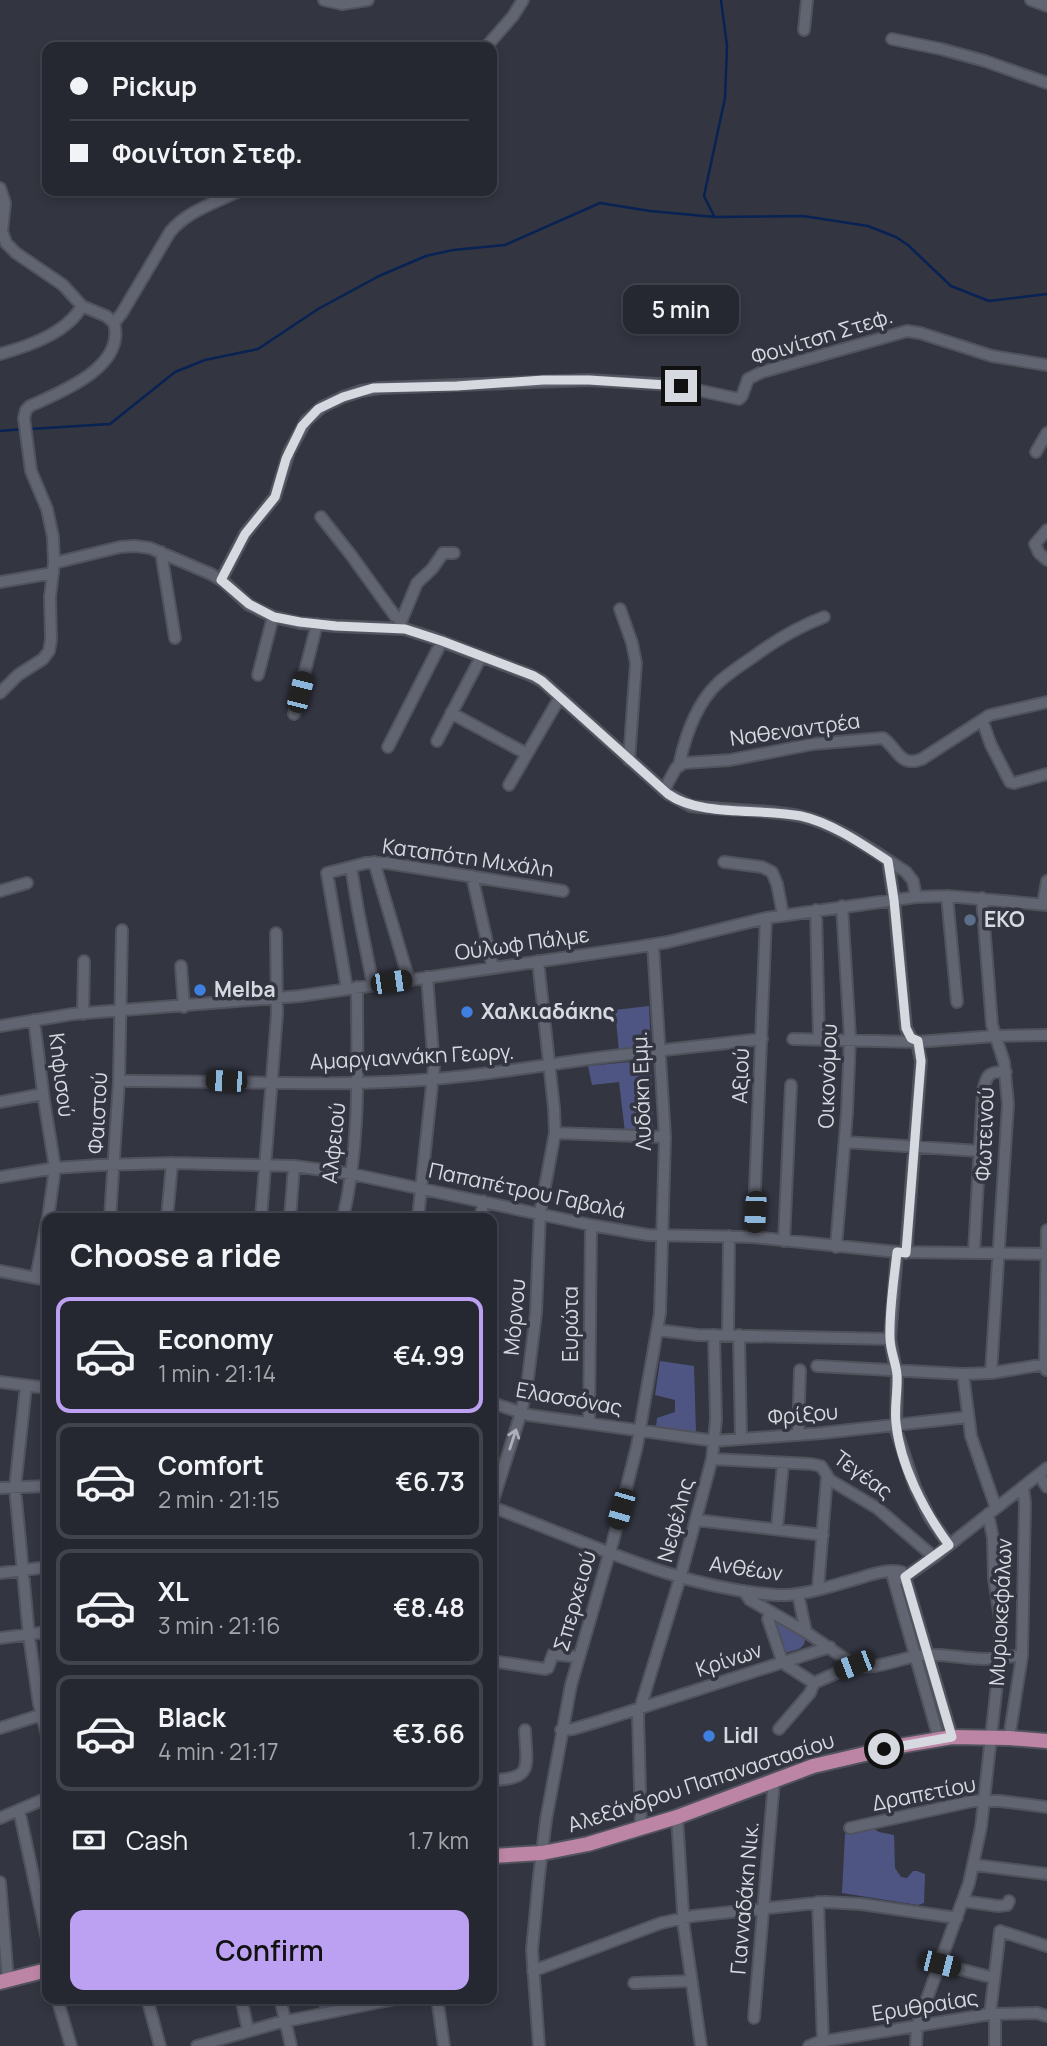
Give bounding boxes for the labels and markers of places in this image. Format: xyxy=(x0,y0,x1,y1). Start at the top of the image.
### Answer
place label: EKO xyxy=(984,905,1025,933)
marker: EKO xyxy=(962,912,978,928)
place label: Melba xyxy=(214,975,276,1003)
marker: Melba xyxy=(192,982,208,998)
place label: Χαλκιαδάκης xyxy=(481,997,614,1025)
marker: Χαλκιαδάκης xyxy=(459,1004,475,1020)
place label: Lidl xyxy=(723,1721,759,1749)
marker: Lidl xyxy=(701,1728,717,1744)

